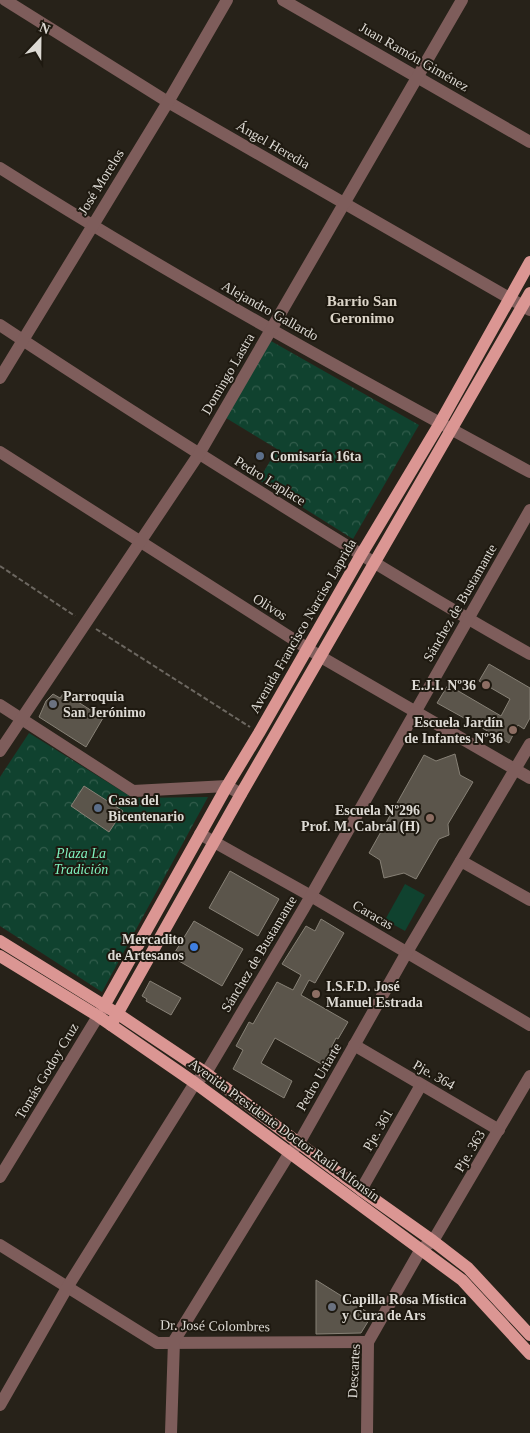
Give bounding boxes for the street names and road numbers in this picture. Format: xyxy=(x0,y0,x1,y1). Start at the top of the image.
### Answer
street label: Juan Ramón Giménez xyxy=(357,20,471,94)
street label: Ángel Heredia xyxy=(234,117,313,172)
street label: José Morelos xyxy=(75,147,127,217)
street label: Alejandro Gallardo xyxy=(219,278,321,344)
street label: Domingo Lastra xyxy=(199,330,258,417)
street label: Pedro Laplace xyxy=(232,453,308,509)
street label: Avenida Francisco Narciso Laprida xyxy=(247,536,359,716)
street label: Sánchez de Bustamante xyxy=(420,542,500,664)
street label: Olivos xyxy=(250,591,290,623)
street label: Sánchez de Bustamante xyxy=(218,893,300,1015)
street label: Caracas xyxy=(350,897,396,933)
street label: Tomás Godoy Cruz xyxy=(12,1020,82,1122)
street label: Pedro Uriarte xyxy=(294,1040,344,1114)
street label: Avenida Presidente Doctor Raúl Alfonsín xyxy=(186,1056,382,1204)
street label: Pje. 364 xyxy=(410,1057,458,1093)
street label: Pje. 361 xyxy=(360,1106,396,1154)
street label: Pje. 363 xyxy=(452,1127,488,1175)
street label: Dr. José Colombres xyxy=(160,1318,270,1334)
street label: Descartes xyxy=(345,1343,363,1399)

